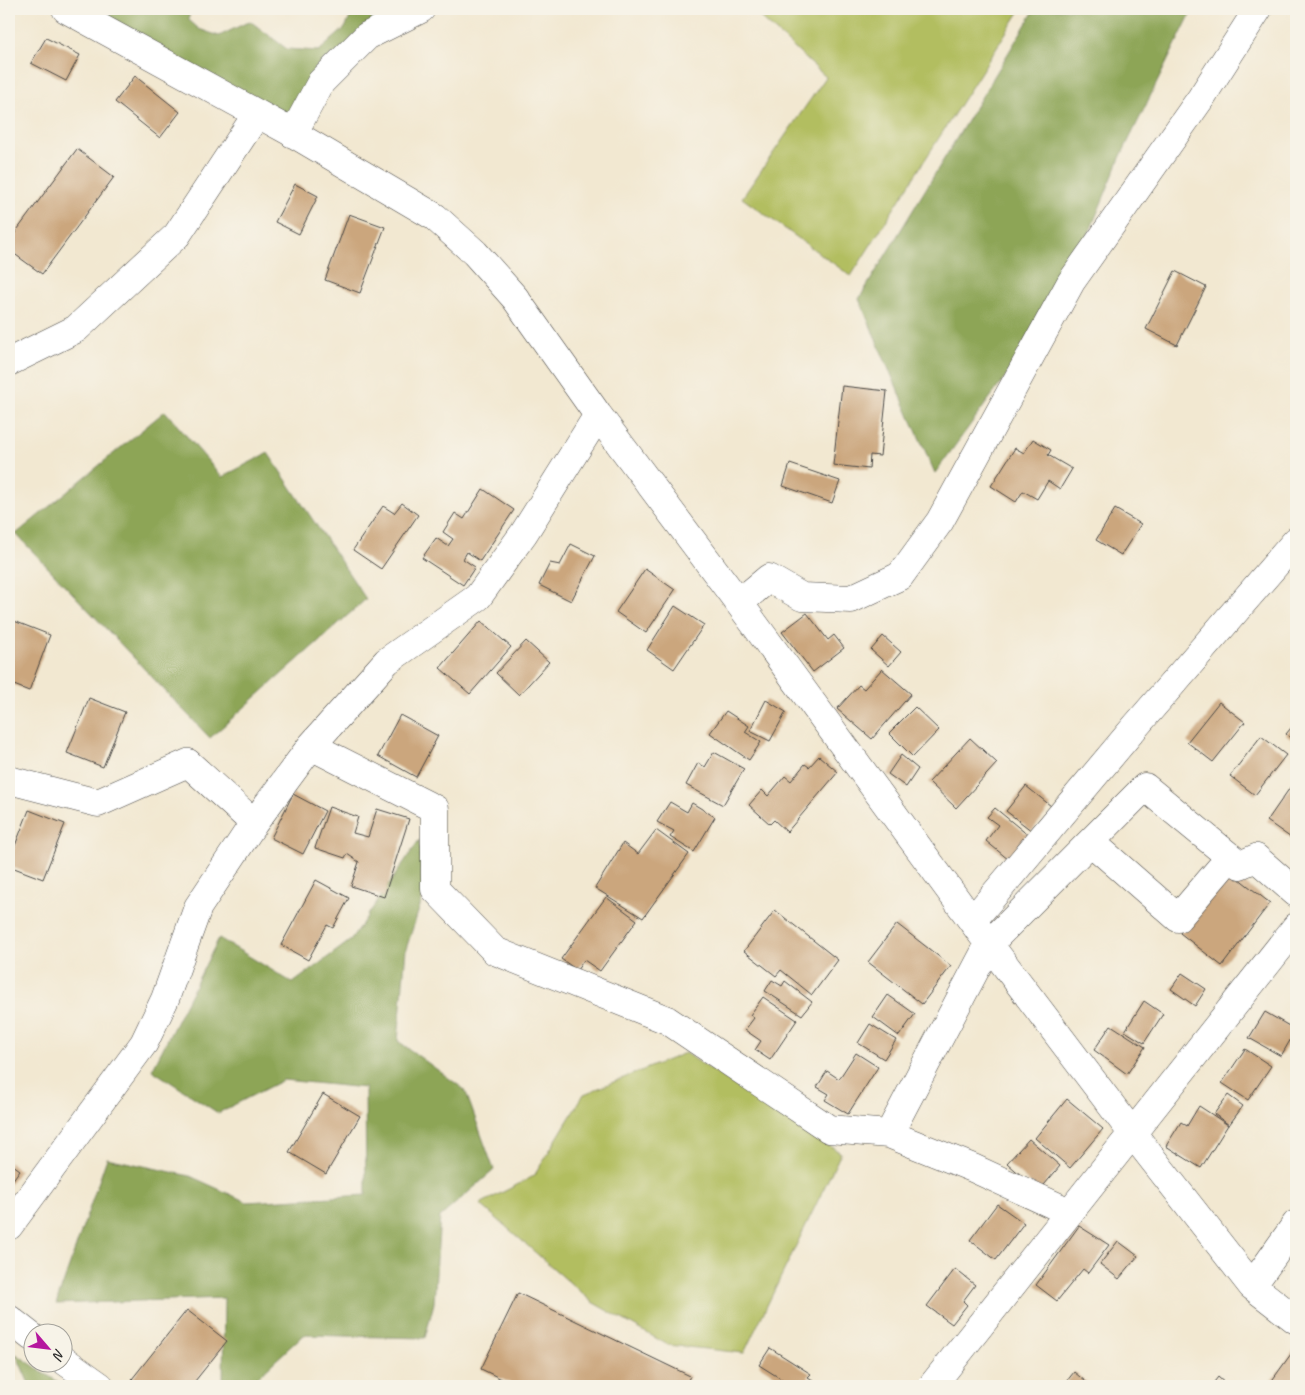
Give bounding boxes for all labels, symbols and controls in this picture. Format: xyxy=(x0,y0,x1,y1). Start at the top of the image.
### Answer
north arrow xyxy=(22,1322,72,1372)
text: N xyxy=(48,1346,69,1364)

